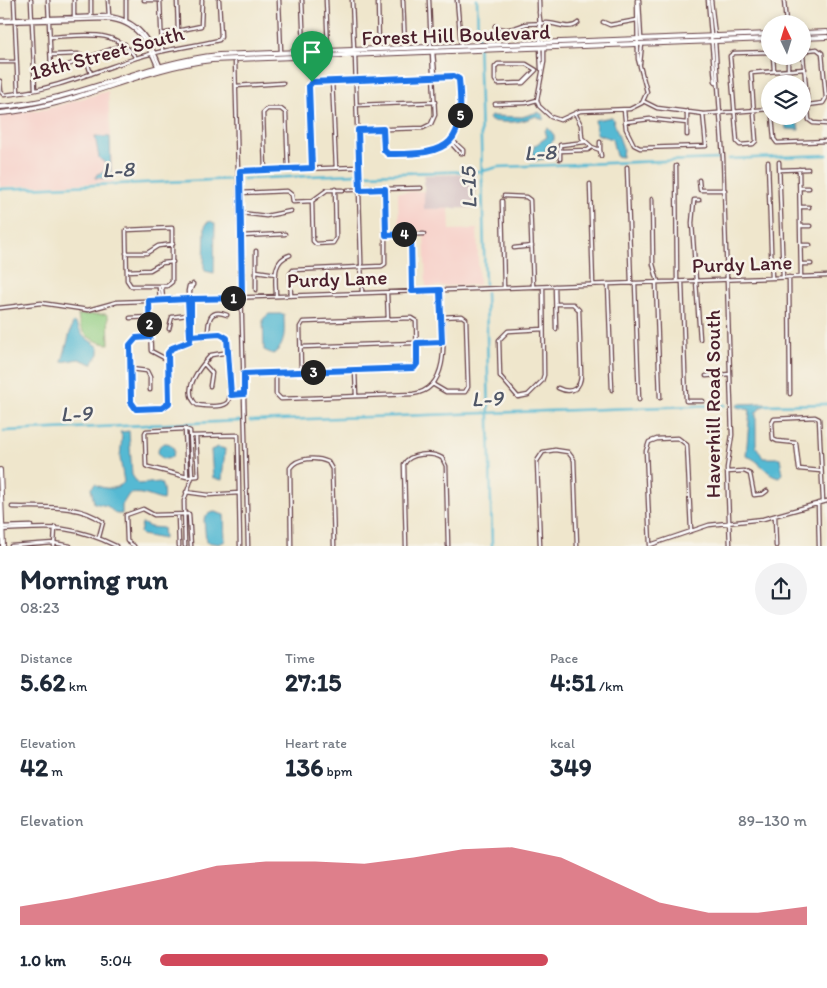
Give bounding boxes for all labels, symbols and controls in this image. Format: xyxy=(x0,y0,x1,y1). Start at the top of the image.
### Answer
north arrow xyxy=(761,15,811,65)
map controls xyxy=(761,15,811,125)
street label: Forest Hill Boulevard xyxy=(361,19,551,50)
street label: 18th Street South xyxy=(27,20,187,85)
pin xyxy=(291,31,333,82)
icon: arrive xyxy=(298,38,326,66)
button: layers xyxy=(761,75,811,125)
pin: 5 xyxy=(448,102,472,128)
text: 5 xyxy=(457,107,464,124)
water label: L-8 xyxy=(524,138,558,167)
water label: L-8 xyxy=(102,155,136,184)
water label: L-15 xyxy=(454,164,483,209)
pin: 4 xyxy=(392,222,416,246)
text: 4 xyxy=(400,226,409,243)
street label: Purdy Lane xyxy=(691,249,793,278)
street label: Purdy Lane xyxy=(286,264,388,293)
pin: 1 xyxy=(220,286,246,310)
text: 1 xyxy=(230,290,237,307)
street label: Haverhill Road South xyxy=(700,309,725,498)
pin: 2 xyxy=(136,312,162,336)
text: 2 xyxy=(146,316,153,333)
pin: 3 xyxy=(300,360,326,384)
text: 3 xyxy=(310,364,317,381)
water label: L-9 xyxy=(471,384,505,413)
water label: L-9 xyxy=(60,399,94,428)
text: Morning run xyxy=(20,562,168,596)
button: share xyxy=(755,563,807,615)
text: 08:23 xyxy=(20,598,60,617)
text: Distance xyxy=(20,650,72,667)
text: Time xyxy=(285,650,315,667)
text: Pace xyxy=(550,650,578,667)
text: 5.62 xyxy=(20,667,66,697)
text: 27:15 xyxy=(285,667,341,697)
text: 4:51 xyxy=(550,667,596,697)
text: km xyxy=(66,678,87,695)
text: /km xyxy=(596,678,623,695)
text: Elevation xyxy=(20,735,76,752)
text: Heart rate xyxy=(285,735,347,752)
text: kcal xyxy=(550,735,575,752)
text: 42 xyxy=(20,752,48,782)
text: 136 xyxy=(285,752,323,782)
text: 349 xyxy=(550,752,592,782)
text: m xyxy=(48,763,63,780)
text: bpm xyxy=(323,763,353,780)
text: Elevation xyxy=(20,811,84,830)
text: 89–130 m xyxy=(738,811,807,830)
text: 1.0 km xyxy=(20,951,66,970)
text: 5:04 xyxy=(100,951,132,970)

